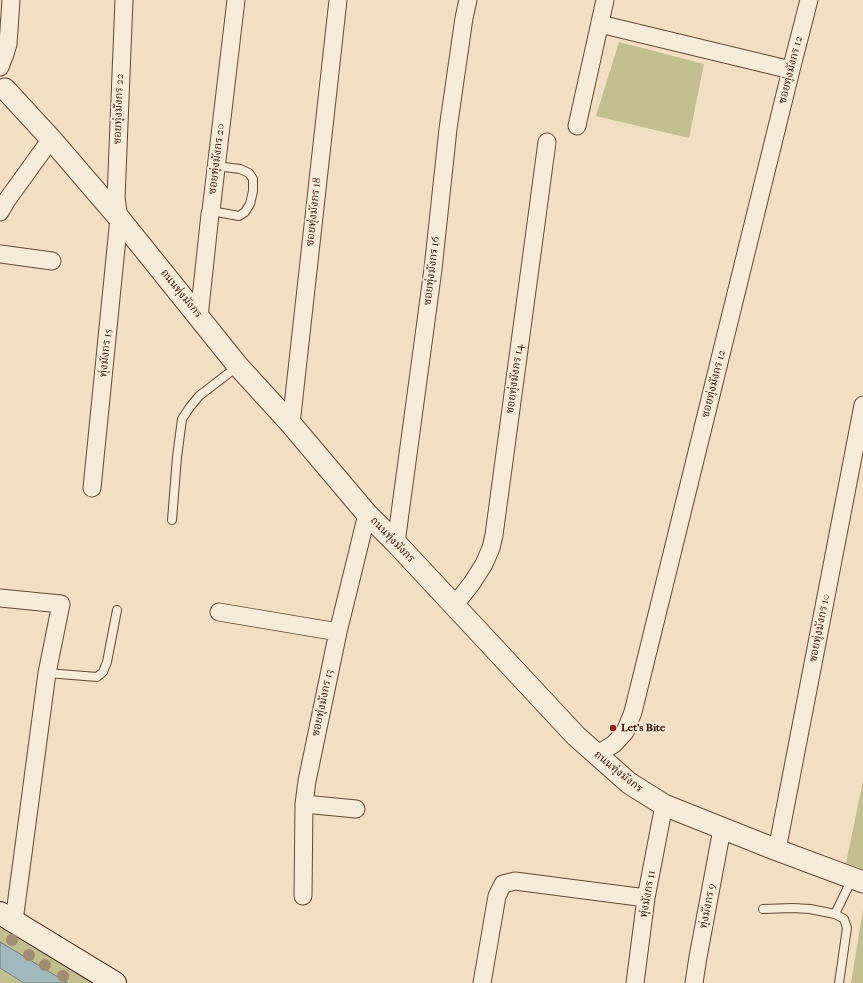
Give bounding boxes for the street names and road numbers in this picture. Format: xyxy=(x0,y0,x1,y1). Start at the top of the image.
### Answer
street label: ซอยทุ่งมังกร 12 xyxy=(776,35,806,105)
street label: ซอยทุ่งมังกร 22 xyxy=(111,73,127,145)
street label: ซอยทุ่งมังกร 20 xyxy=(206,123,228,195)
street label: ซอยทุ่งมังกร 18 xyxy=(304,177,324,247)
street label: ซอยทุ่งมังกร 16 xyxy=(421,236,443,306)
street label: ถนนทุ่งมังกร xyxy=(157,267,205,321)
street label: ทุ่งมังกร 15 xyxy=(97,328,115,378)
street label: ซอยทุ่งมังกร 14 xyxy=(504,343,526,415)
street label: ซอยทุ่งมังกร 12 xyxy=(699,349,729,419)
street label: ถนนทุ่งมังกร xyxy=(367,514,417,566)
street label: ซอยทุ่งมังกร 10 xyxy=(807,593,833,663)
street label: ซอยทุ่งมังกร 13 xyxy=(309,668,337,738)
street label: ถนนทุ่งมังกร xyxy=(591,748,645,796)
street label: ทุ่งมังกร 11 xyxy=(637,869,659,919)
street label: ทุ่งมังกร 9 xyxy=(697,882,719,930)

